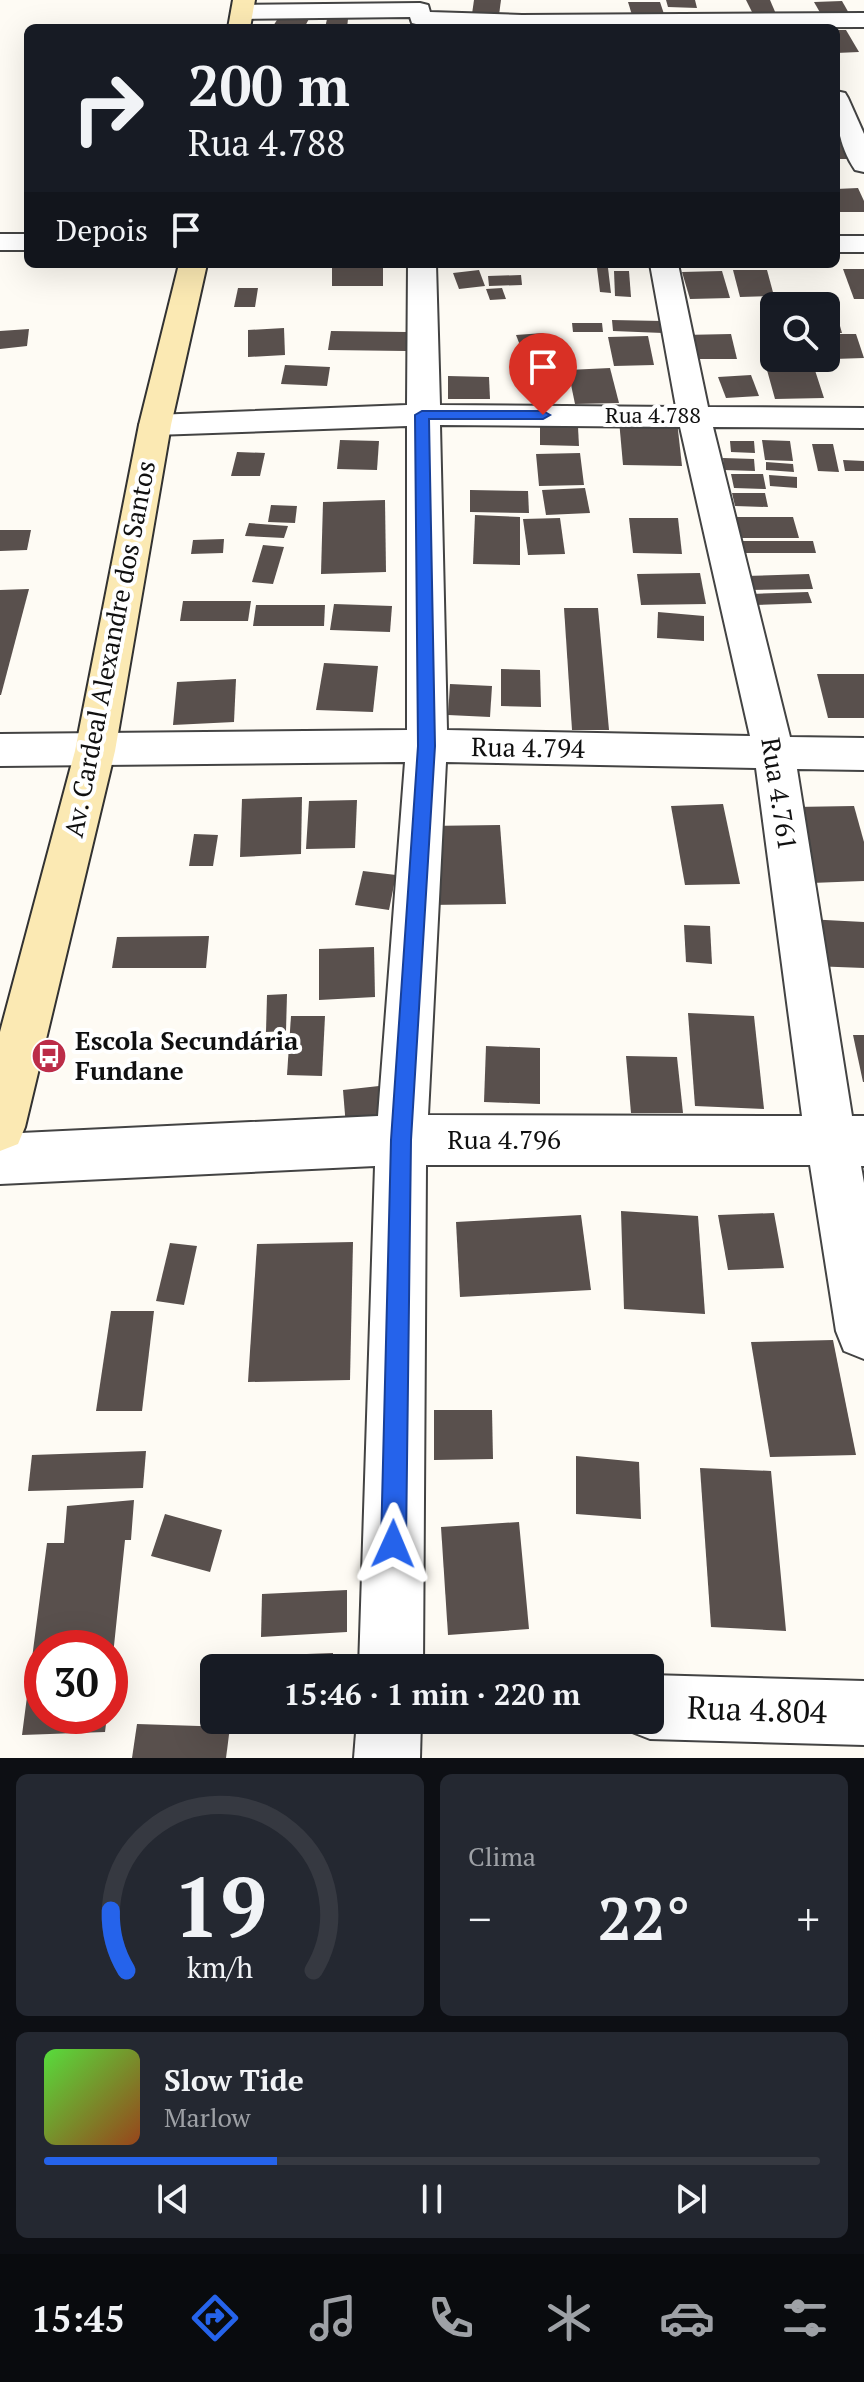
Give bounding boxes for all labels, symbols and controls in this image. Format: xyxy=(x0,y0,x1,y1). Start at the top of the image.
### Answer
text: 200 m xyxy=(188,48,350,122)
icon: right xyxy=(56,56,160,160)
text: Rua 4.788 xyxy=(188,119,345,166)
icon: arrive xyxy=(164,208,208,252)
text: Depois xyxy=(56,210,148,250)
map controls xyxy=(760,292,840,372)
button: search xyxy=(760,292,840,372)
pin xyxy=(509,333,577,415)
icon: arrive xyxy=(521,345,565,389)
street label: Rua 4.788 xyxy=(605,400,701,429)
street label: Av. Cardeal Alexandre dos Santos xyxy=(56,458,162,840)
street label: Rua 4.794 xyxy=(471,729,585,765)
street label: Rua 4.761 xyxy=(754,735,806,853)
place label: Escola Secundária Fundane xyxy=(75,1023,299,1087)
bus stop icon: Escola Secundária Fundane xyxy=(30,1037,68,1075)
street label: Rua 4.796 xyxy=(447,1122,561,1156)
position arrow xyxy=(351,1502,435,1586)
speed limit sign: 30 xyxy=(24,1630,128,1734)
text: 15:46 · 1 min · 220 m xyxy=(284,1674,580,1714)
street label: Rua 4.804 xyxy=(686,1686,828,1732)
text: Clima xyxy=(468,1839,536,1873)
text: 19 xyxy=(173,1851,267,1961)
text: 22° xyxy=(598,1878,690,1957)
text: − xyxy=(468,1889,491,1948)
text: + xyxy=(797,1889,820,1948)
text: km/h xyxy=(187,1948,253,1986)
text: Slow Tide xyxy=(164,2060,304,2100)
text: Marlow xyxy=(164,2100,250,2134)
icon: previous xyxy=(151,2177,195,2221)
icon: pause xyxy=(410,2177,454,2221)
icon: next xyxy=(669,2177,713,2221)
icon: directions xyxy=(187,2290,243,2346)
icon: music xyxy=(305,2290,361,2346)
icon: phone xyxy=(423,2290,479,2346)
icon: climate xyxy=(541,2290,597,2346)
icon: car xyxy=(659,2290,715,2346)
icon: filters xyxy=(777,2290,833,2346)
text: 15:45 xyxy=(31,2295,125,2342)

